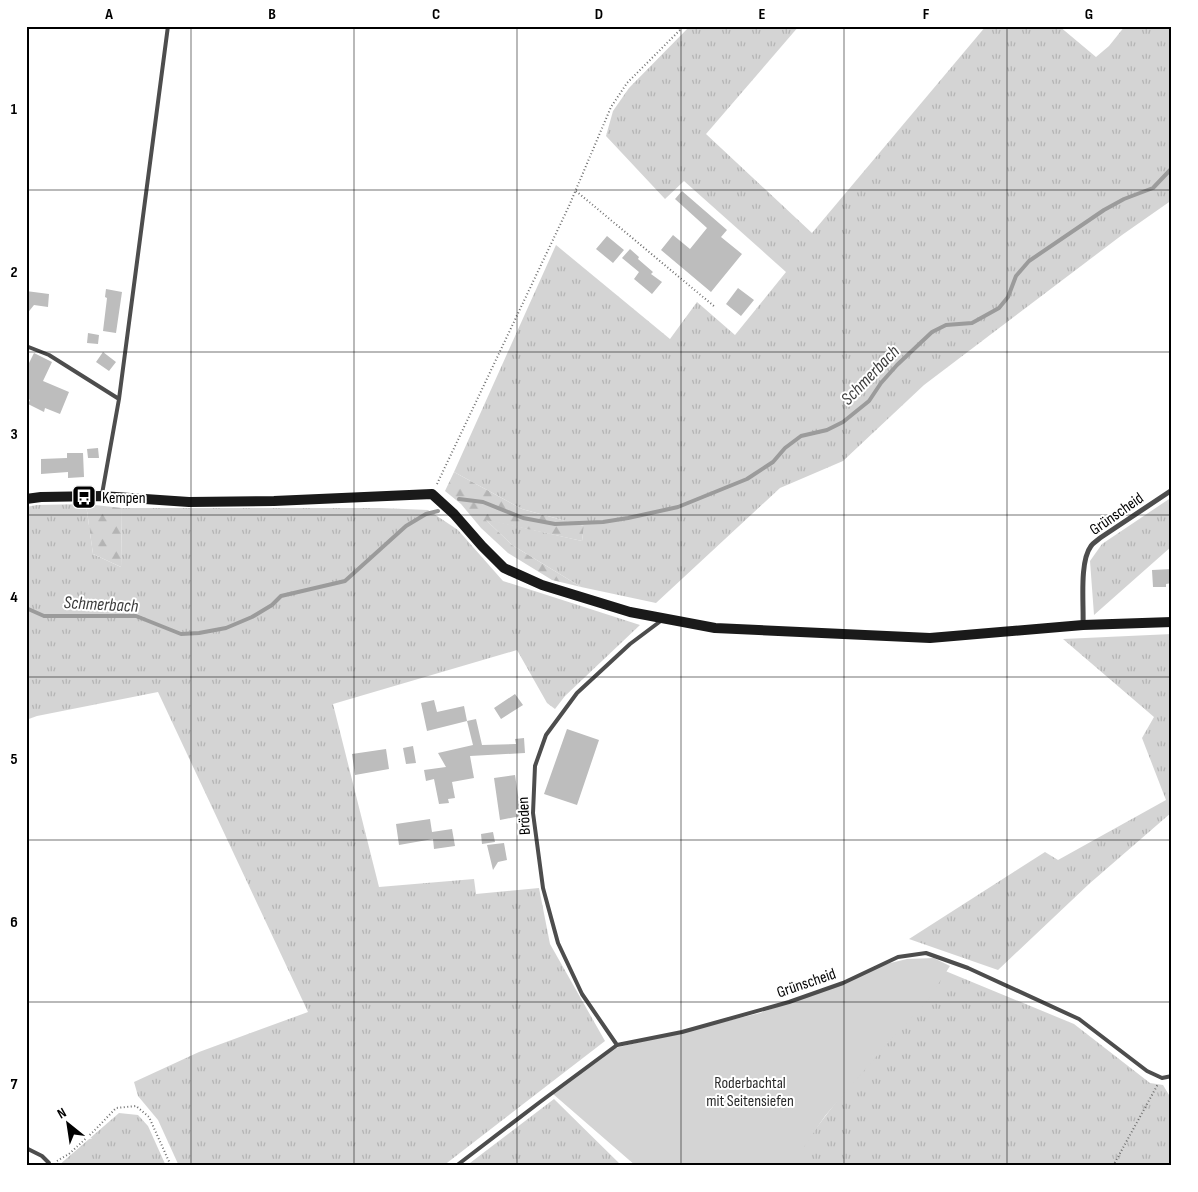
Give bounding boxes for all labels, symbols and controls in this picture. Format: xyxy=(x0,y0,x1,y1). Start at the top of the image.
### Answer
text: A xyxy=(104,5,113,24)
text: B xyxy=(268,5,276,24)
text: C xyxy=(432,5,440,24)
text: D xyxy=(595,5,603,24)
text: E xyxy=(759,5,766,24)
text: F xyxy=(923,5,930,24)
text: G xyxy=(1085,5,1093,24)
text: 1 xyxy=(11,100,18,119)
text: 2 xyxy=(10,263,18,282)
water label: Schmerbach xyxy=(837,341,904,410)
text: 3 xyxy=(10,425,18,444)
bus stop icon: Kempen xyxy=(71,484,97,510)
place label: Kempen xyxy=(102,489,146,508)
street label: Grünscheid xyxy=(1086,489,1147,540)
text: 4 xyxy=(10,588,18,607)
water label: Schmerbach xyxy=(63,592,139,617)
text: 5 xyxy=(10,750,18,769)
street label: Bröden xyxy=(514,796,535,835)
text: 6 xyxy=(10,913,18,932)
street label: Grünscheid xyxy=(774,964,839,1002)
park label: Roderbachtal mit Seitensiefen xyxy=(706,1074,794,1111)
text: 7 xyxy=(11,1075,18,1094)
north arrow xyxy=(42,1100,92,1150)
text: N xyxy=(54,1104,69,1122)

